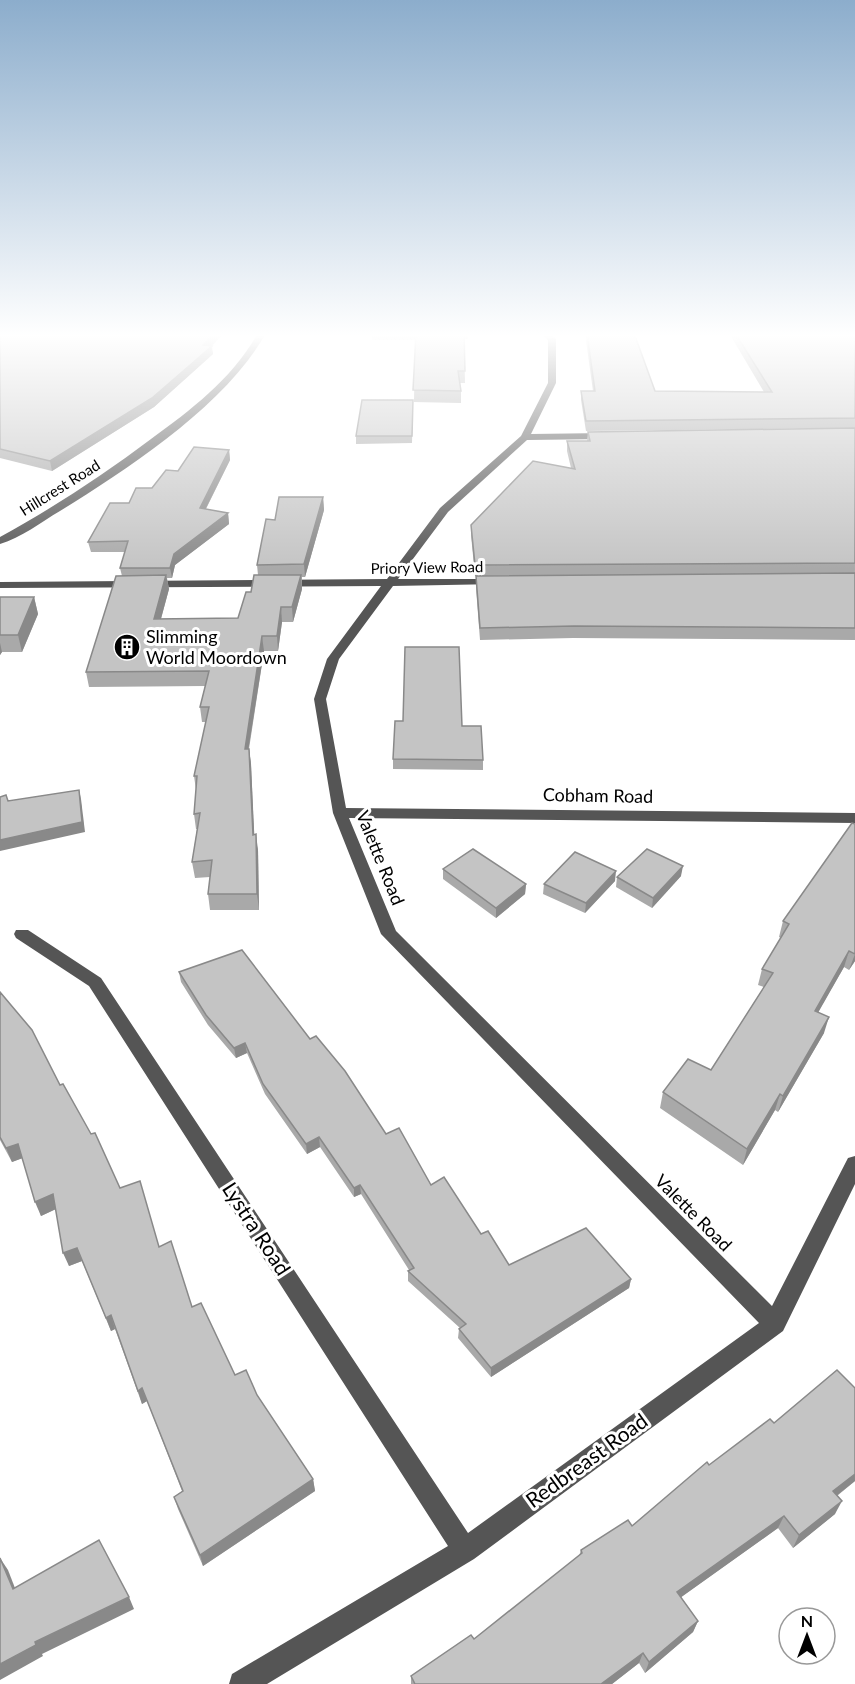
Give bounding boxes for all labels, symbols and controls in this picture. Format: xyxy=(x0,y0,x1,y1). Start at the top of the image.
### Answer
street label: Hillcrest Road xyxy=(16,455,103,519)
street label: Priory View Road xyxy=(370,557,484,577)
place label: Slimming World Moordown xyxy=(146,625,287,668)
building icon: Slimming World Moordown xyxy=(112,632,142,662)
street label: Cobham Road xyxy=(543,783,653,807)
street label: Valette Road xyxy=(352,807,410,908)
street label: Valette Road xyxy=(651,1169,737,1255)
street label: Lystra Road xyxy=(218,1177,297,1279)
street label: Redbreast Road xyxy=(520,1407,652,1512)
north arrow xyxy=(777,1606,837,1666)
text: N xyxy=(801,1611,813,1630)

